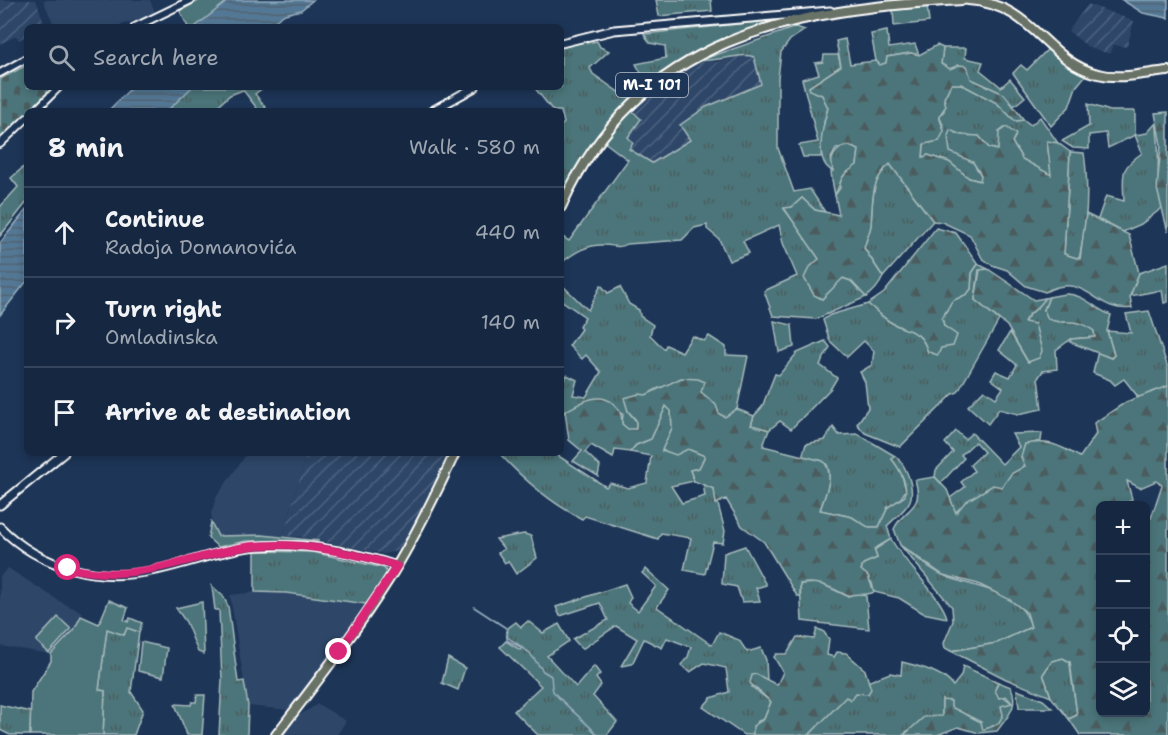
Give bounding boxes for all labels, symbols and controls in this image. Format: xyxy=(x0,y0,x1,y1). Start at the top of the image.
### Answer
search box xyxy=(24,24,564,90)
icon: search xyxy=(45,41,78,74)
text: Search here xyxy=(93,43,219,72)
road number: M-I 101 xyxy=(616,73,688,97)
text: 8 min xyxy=(48,130,124,165)
text: Walk · 580 m xyxy=(409,134,540,160)
text: Continue xyxy=(105,205,205,234)
icon: ahead xyxy=(48,216,81,249)
text: 440 m xyxy=(475,219,540,245)
text: Radoja Domanovića xyxy=(105,234,296,260)
text: Turn right xyxy=(105,295,222,324)
icon: right xyxy=(48,306,81,339)
text: 140 m xyxy=(481,309,540,335)
text: Omladinska xyxy=(105,324,218,350)
icon: arrive xyxy=(48,396,81,429)
text: Arrive at destination xyxy=(105,398,351,427)
map controls xyxy=(1096,501,1150,717)
button: + xyxy=(1096,501,1150,555)
route start xyxy=(54,554,80,580)
button: − xyxy=(1096,555,1150,609)
button: locate xyxy=(1096,609,1150,663)
route end xyxy=(325,638,351,664)
button: layers xyxy=(1096,663,1150,717)

